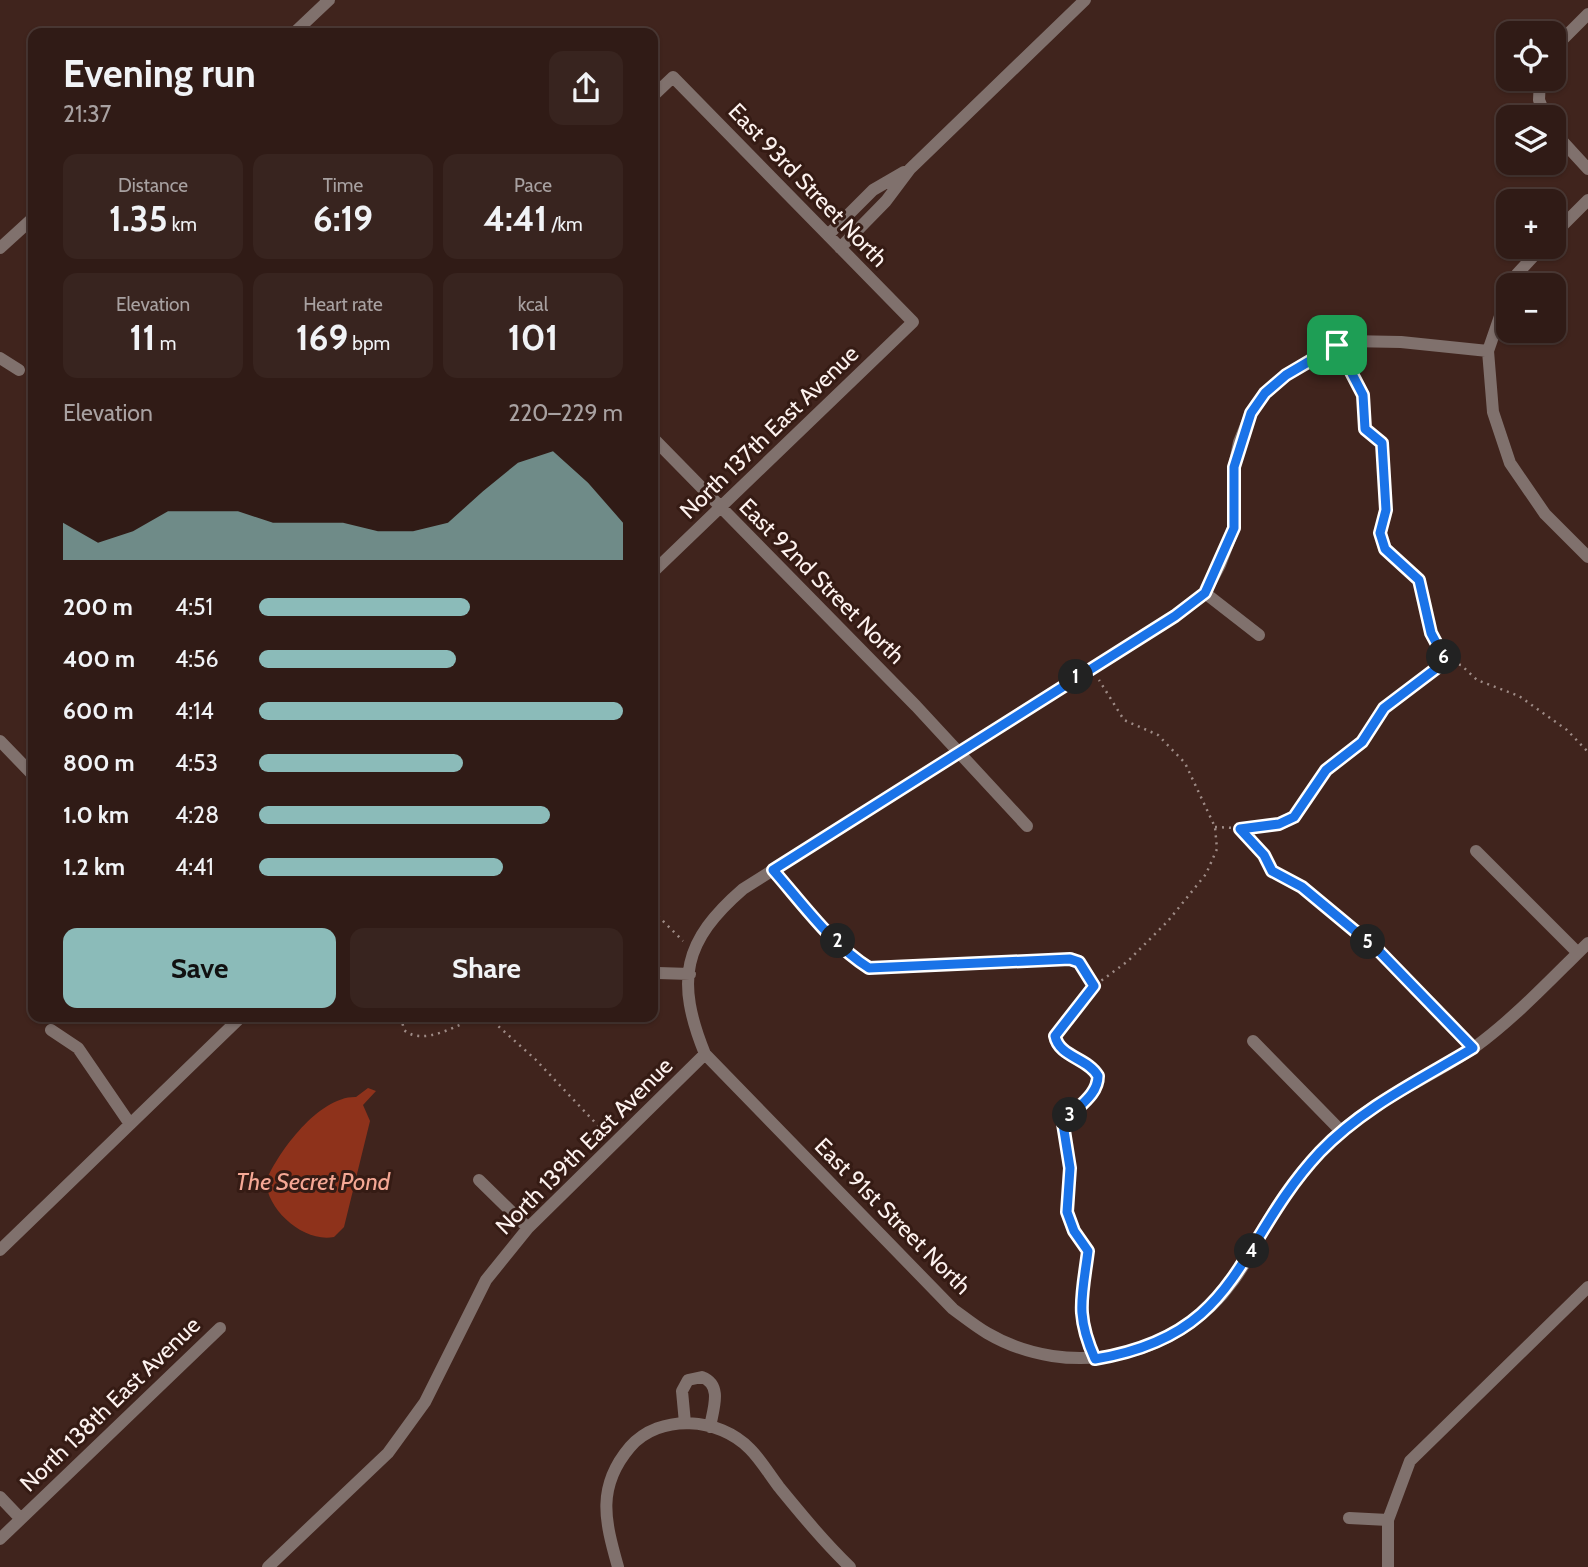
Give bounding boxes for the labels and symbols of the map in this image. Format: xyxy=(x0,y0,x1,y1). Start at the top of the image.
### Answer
street label: East 93rd Street North xyxy=(723,97,893,273)
pin xyxy=(1307,315,1367,375)
street label: North 137th East Avenue xyxy=(674,339,864,524)
street label: East 92nd Street North xyxy=(733,492,911,670)
pin: 6 xyxy=(1426,640,1462,674)
pin: 1 xyxy=(1058,660,1094,694)
pin: 2 xyxy=(820,923,856,958)
pin: 5 xyxy=(1350,925,1386,960)
street label: North 139th East Avenue xyxy=(490,1052,678,1240)
pin: 3 xyxy=(1052,1098,1088,1132)
street label: East 91st Street North xyxy=(809,1132,977,1300)
water label: The Secret Pond xyxy=(236,1167,391,1196)
pin: 4 xyxy=(1234,1234,1270,1268)
street label: North 138th East Avenue xyxy=(14,1311,206,1497)

